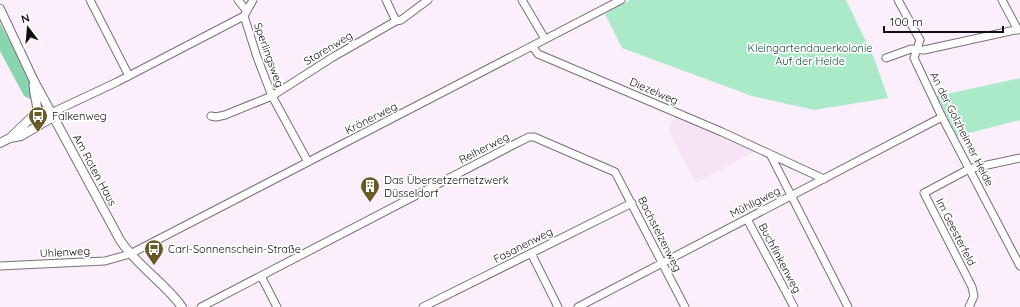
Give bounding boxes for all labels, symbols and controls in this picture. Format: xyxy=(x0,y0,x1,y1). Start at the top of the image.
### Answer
north arrow xyxy=(8,8,48,48)
scale bar xyxy=(884,8,1003,34)
text: N xyxy=(19,11,31,26)
text: 100 m xyxy=(890,14,923,29)
street label: Sperlingsweg xyxy=(251,21,287,89)
street label: Starenweg xyxy=(301,28,355,68)
park label: Kleingartendauerkolonie Auf der Heide xyxy=(748,41,872,68)
street label: An der Golzheimer Heide xyxy=(927,70,997,188)
street label: Diezelweg xyxy=(628,74,680,108)
street label: Krönerweg xyxy=(342,99,400,137)
bus stop icon: Falkenweg xyxy=(27,105,49,133)
place label: Falkenweg xyxy=(52,109,107,123)
street label: Reiherweg xyxy=(457,129,511,167)
street label: Am Roten Haus xyxy=(70,132,120,208)
place label: Das Übersetzernetzwerk Düsseldorf xyxy=(384,173,509,200)
building icon: Das Übersetzernetzwerk Düsseldorf xyxy=(359,175,381,203)
street label: Mühligweg xyxy=(727,183,783,221)
street label: Bachstelzenweg xyxy=(635,194,685,274)
street label: Im Geesterfeld xyxy=(933,196,979,268)
street label: Buchfinkenweg xyxy=(756,220,804,296)
street label: Fasanenweg xyxy=(491,224,555,266)
bus stop icon: Carl-Sonnenschein-Straße xyxy=(143,238,165,266)
place label: Carl-Sonnenschein-Straße xyxy=(168,242,301,256)
street label: Uhlenweg xyxy=(39,244,91,260)

